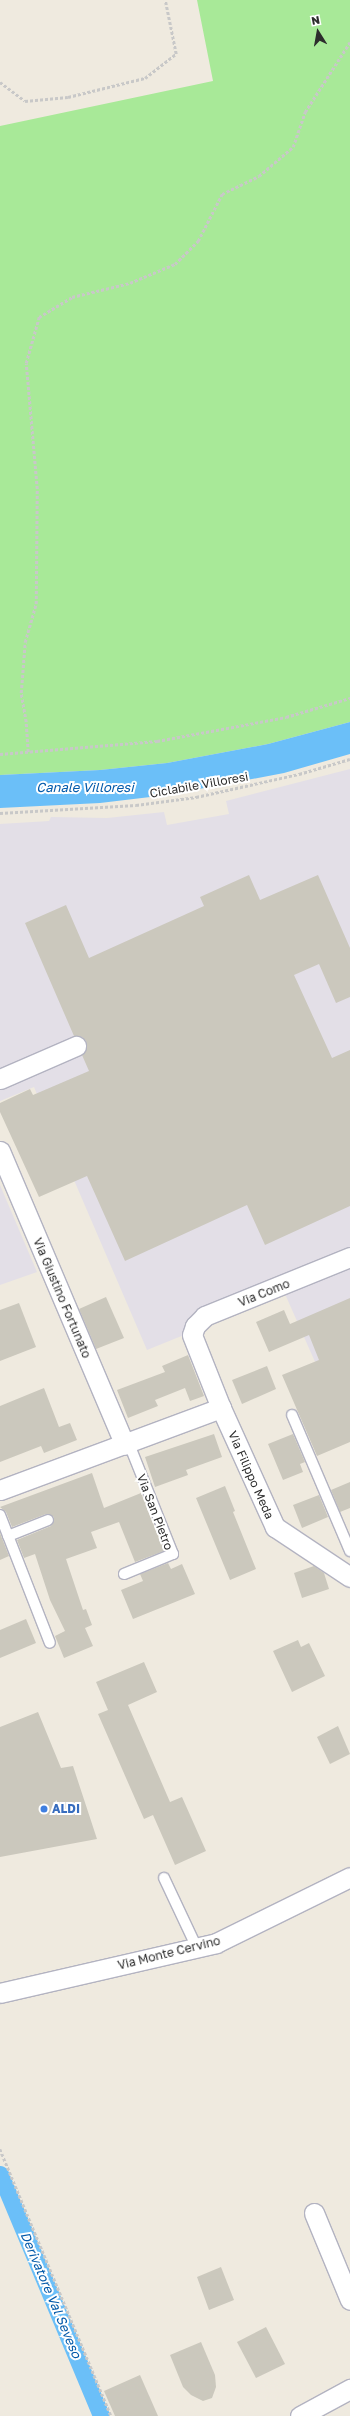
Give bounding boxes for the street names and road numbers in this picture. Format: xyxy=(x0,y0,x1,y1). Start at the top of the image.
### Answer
street label: Ciclabile Villoresi xyxy=(149,769,249,801)
street label: Via Giustino Fortunato xyxy=(30,1236,94,1360)
street label: Via Como xyxy=(236,1276,292,1310)
street label: Via Filippo Meda xyxy=(225,1429,277,1521)
street label: Via San Pietro xyxy=(134,1472,176,1552)
street label: Via Monte Cervino xyxy=(116,1933,222,1973)

